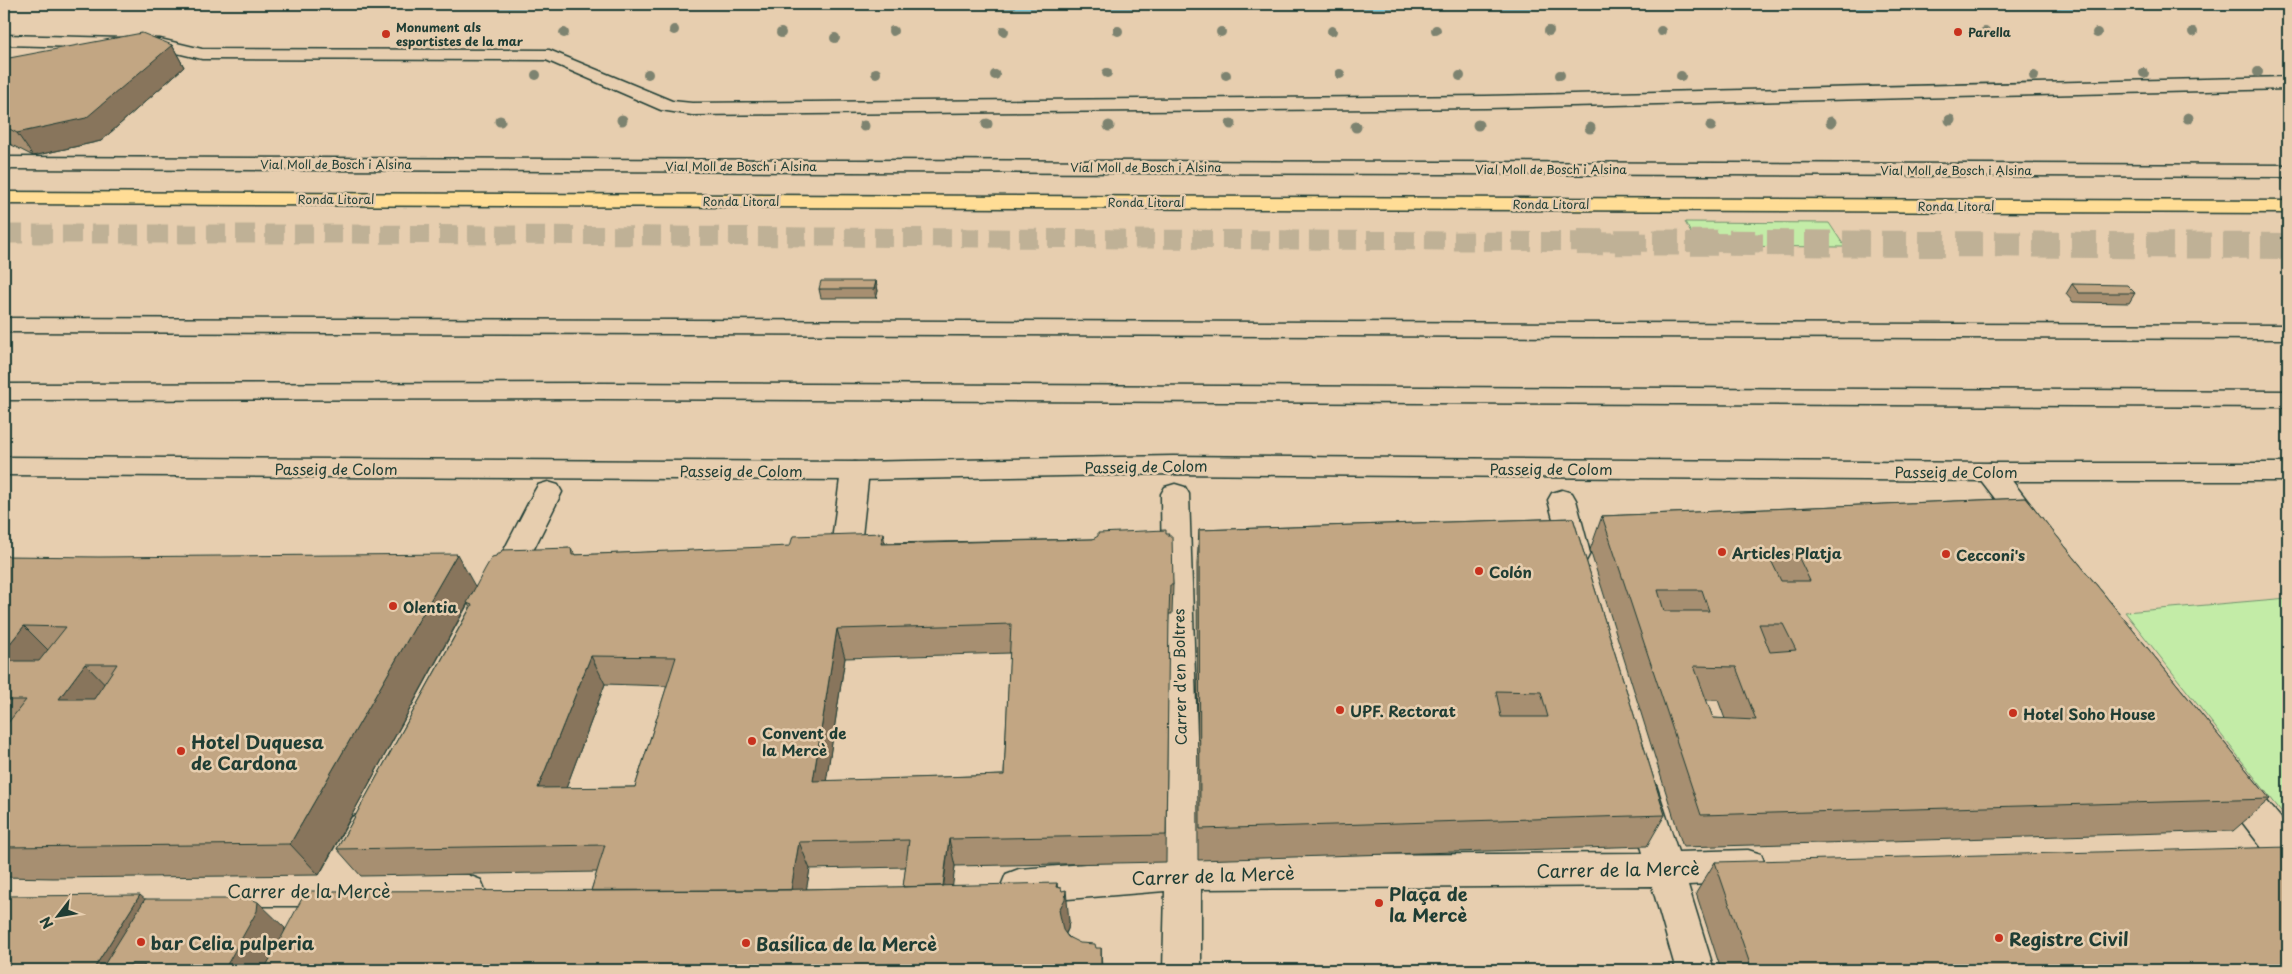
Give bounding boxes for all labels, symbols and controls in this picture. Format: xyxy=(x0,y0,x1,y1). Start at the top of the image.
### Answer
place label: Monument als esportistes de la mar xyxy=(396,18,524,50)
place label: Parella xyxy=(1968,23,2011,41)
marker: Parella xyxy=(1952,26,1964,38)
marker: Monument als esportistes de la mar xyxy=(380,28,392,40)
street label: Vial Moll de Bosch i Alsina xyxy=(260,155,412,173)
street label: Vial Moll de Bosch i Alsina xyxy=(665,157,817,175)
street label: Vial Moll de Bosch i Alsina xyxy=(1070,158,1222,176)
street label: Vial Moll de Bosch i Alsina xyxy=(1475,160,1627,178)
street label: Vial Moll de Bosch i Alsina xyxy=(1880,161,2032,179)
street label: Ronda Litoral xyxy=(298,190,374,208)
street label: Ronda Litoral xyxy=(703,192,779,210)
street label: Ronda Litoral xyxy=(1108,193,1184,211)
street label: Ronda Litoral xyxy=(1513,195,1589,213)
street label: Ronda Litoral xyxy=(1918,197,1994,215)
street label: Passeig de Colom xyxy=(1084,453,1208,479)
street label: Passeig de Colom xyxy=(274,457,398,480)
street label: Passeig de Colom xyxy=(1489,457,1613,480)
street label: Passeig de Colom xyxy=(679,459,803,482)
street label: Passeig de Colom xyxy=(1894,460,2018,483)
place label: Articles Platja xyxy=(1731,541,1842,564)
place label: Cecconi's xyxy=(1956,543,2025,566)
marker: Articles Platja xyxy=(1716,546,1728,558)
marker: Cecconi's xyxy=(1940,548,1952,560)
place label: Colón xyxy=(1489,560,1532,583)
marker: Colón xyxy=(1473,565,1485,577)
place label: Olentia xyxy=(403,595,458,618)
marker: Olentia xyxy=(387,600,399,612)
street label: Carrer d'en Boltres xyxy=(1166,608,1192,746)
place label: UPF. Rectorat xyxy=(1350,699,1456,722)
place label: Hotel Soho House xyxy=(2023,702,2156,725)
marker: UPF. Rectorat xyxy=(1334,704,1346,716)
marker: Hotel Soho House xyxy=(2007,707,2019,719)
place label: Convent de la Mercè xyxy=(762,721,846,761)
place label: Hotel Duquesa de Cardona xyxy=(191,728,324,776)
marker: Convent de la Mercè xyxy=(746,735,758,747)
marker: Hotel Duquesa de Cardona xyxy=(175,745,187,757)
street label: Carrer de la Mercè xyxy=(1536,854,1700,884)
street label: Carrer de la Mercè xyxy=(1131,859,1295,891)
street label: Carrer de la Mercè xyxy=(227,877,391,904)
place label: Plaça de la Mercè xyxy=(1389,880,1468,928)
north arrow xyxy=(32,892,82,942)
marker: Plaça de la Mercè xyxy=(1373,897,1385,909)
text: N xyxy=(35,913,58,933)
place label: Registre Civil xyxy=(2009,925,2128,952)
place label: bar Celia pulperia xyxy=(151,929,315,956)
place label: Basílica de la Mercè xyxy=(756,930,937,957)
marker: Registre Civil xyxy=(1993,932,2005,944)
marker: bar Celia pulperia xyxy=(135,936,147,948)
marker: Basílica de la Mercè xyxy=(740,937,752,949)

